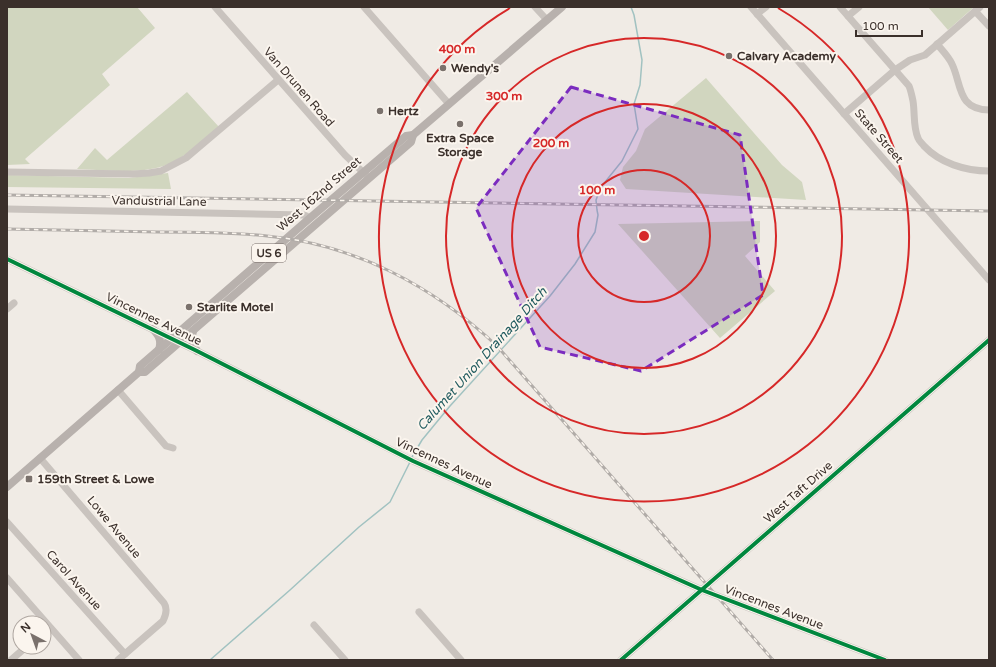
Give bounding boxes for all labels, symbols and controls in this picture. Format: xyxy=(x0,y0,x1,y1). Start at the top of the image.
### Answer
scale bar xyxy=(856,12,922,38)
text: 100 m xyxy=(862,19,899,33)
text: 400 m xyxy=(439,42,475,56)
street label: Van Drunen Road xyxy=(261,45,337,129)
place label: Calvary Academy xyxy=(737,49,836,64)
marker: Calvary Academy xyxy=(724,51,734,61)
place label: Wendy's xyxy=(451,61,499,76)
marker: Wendy's xyxy=(438,63,448,73)
text: 300 m xyxy=(486,89,522,103)
place label: Hertz xyxy=(388,104,419,118)
marker: Hertz xyxy=(375,106,385,116)
street label: State Street xyxy=(852,106,907,166)
marker: Extra Space Storage xyxy=(455,119,465,129)
place label: Extra Space Storage xyxy=(426,131,494,160)
text: 200 m xyxy=(533,136,569,150)
street label: West 162nd Street xyxy=(274,153,364,234)
text: 100 m xyxy=(579,183,615,197)
street label: Vandustrial Lane xyxy=(111,193,207,209)
centre of rings xyxy=(637,229,651,243)
road number: US 6 xyxy=(252,244,286,262)
water label: Calumet Union Drainage Ditch xyxy=(413,283,551,434)
street label: Vincennes Avenue xyxy=(104,290,204,348)
place label: Starlite Motel xyxy=(197,300,273,314)
marker: Starlite Motel xyxy=(184,302,194,312)
street label: Vincennes Avenue xyxy=(394,434,495,492)
street label: West Taft Drive xyxy=(761,458,835,526)
place label: 159th Street & Lowe xyxy=(37,472,154,486)
marker: 159th Street & Lowe xyxy=(24,474,34,484)
street label: Lowe Avenue xyxy=(84,493,144,561)
street label: Carol Avenue xyxy=(43,547,105,613)
street label: Vincennes Avenue xyxy=(723,582,826,632)
north arrow xyxy=(12,615,52,655)
text: N xyxy=(18,620,33,636)

